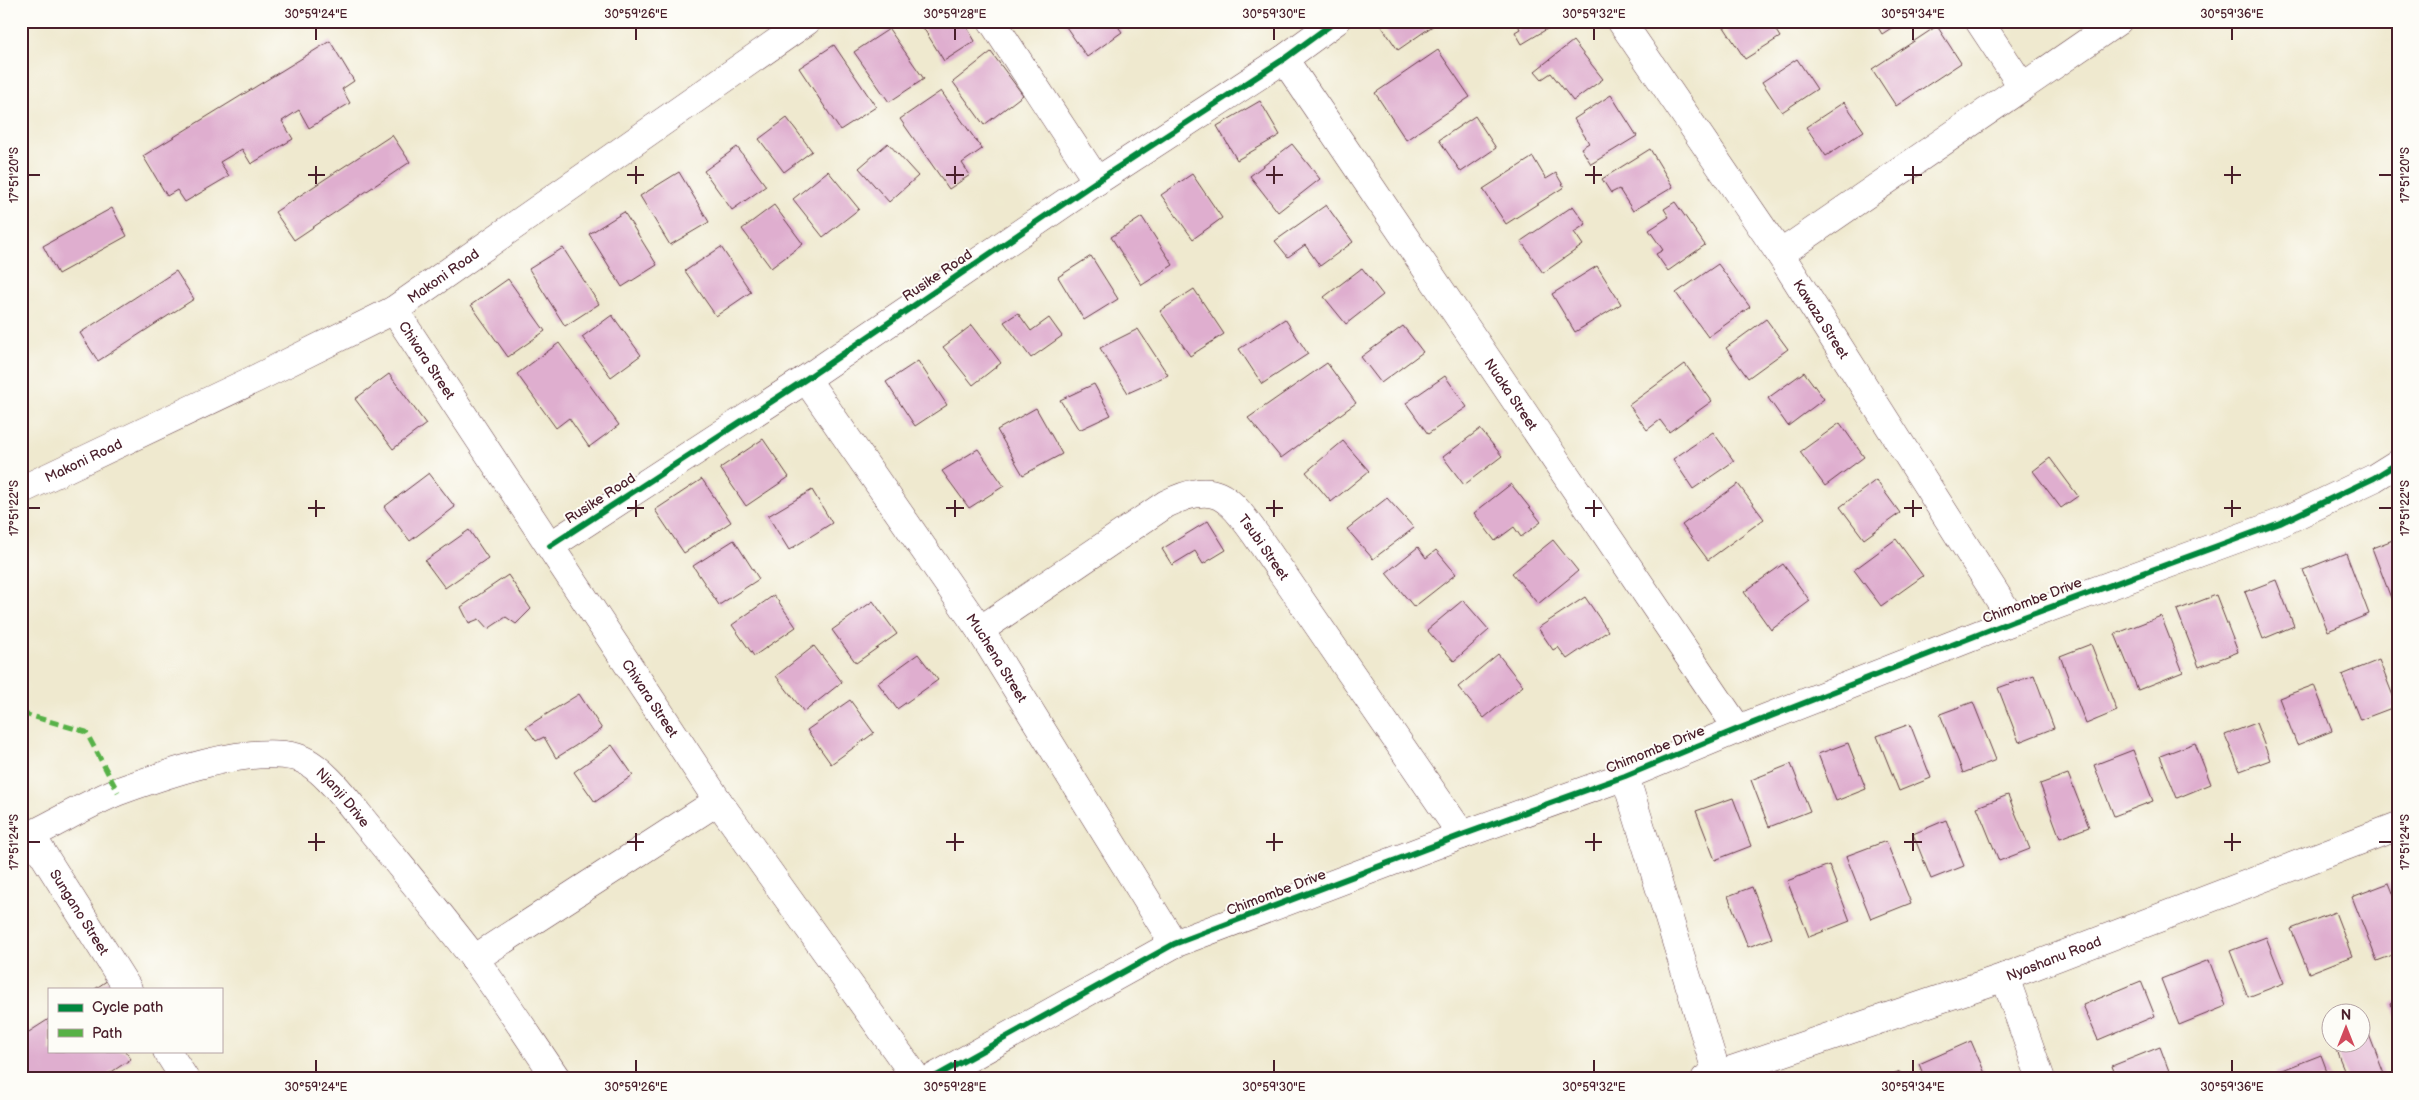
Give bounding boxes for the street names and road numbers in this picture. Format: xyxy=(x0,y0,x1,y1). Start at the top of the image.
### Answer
street label: Makoni Road xyxy=(404,245,482,307)
street label: Rusike Road xyxy=(899,246,975,305)
street label: Kawaza Street xyxy=(1789,276,1853,363)
street label: Chivara Street xyxy=(395,318,459,403)
street label: Nuaka Street xyxy=(1480,355,1541,434)
street label: Makoni Road xyxy=(42,435,125,486)
street label: Rusike Road xyxy=(562,469,639,527)
street label: Tsubi Street xyxy=(1235,511,1293,584)
street label: Chimombe Drive xyxy=(1980,574,2084,627)
street label: Muchena Street xyxy=(962,611,1031,706)
street label: Chivara Street xyxy=(618,656,682,741)
street label: Chimombe Drive xyxy=(1603,722,1707,777)
street label: Njanji Drive xyxy=(313,764,373,831)
street label: Sungano Street xyxy=(46,866,113,959)
street label: Chimombe Drive xyxy=(1224,866,1328,919)
street label: Nyashanu Road xyxy=(2004,933,2104,985)

